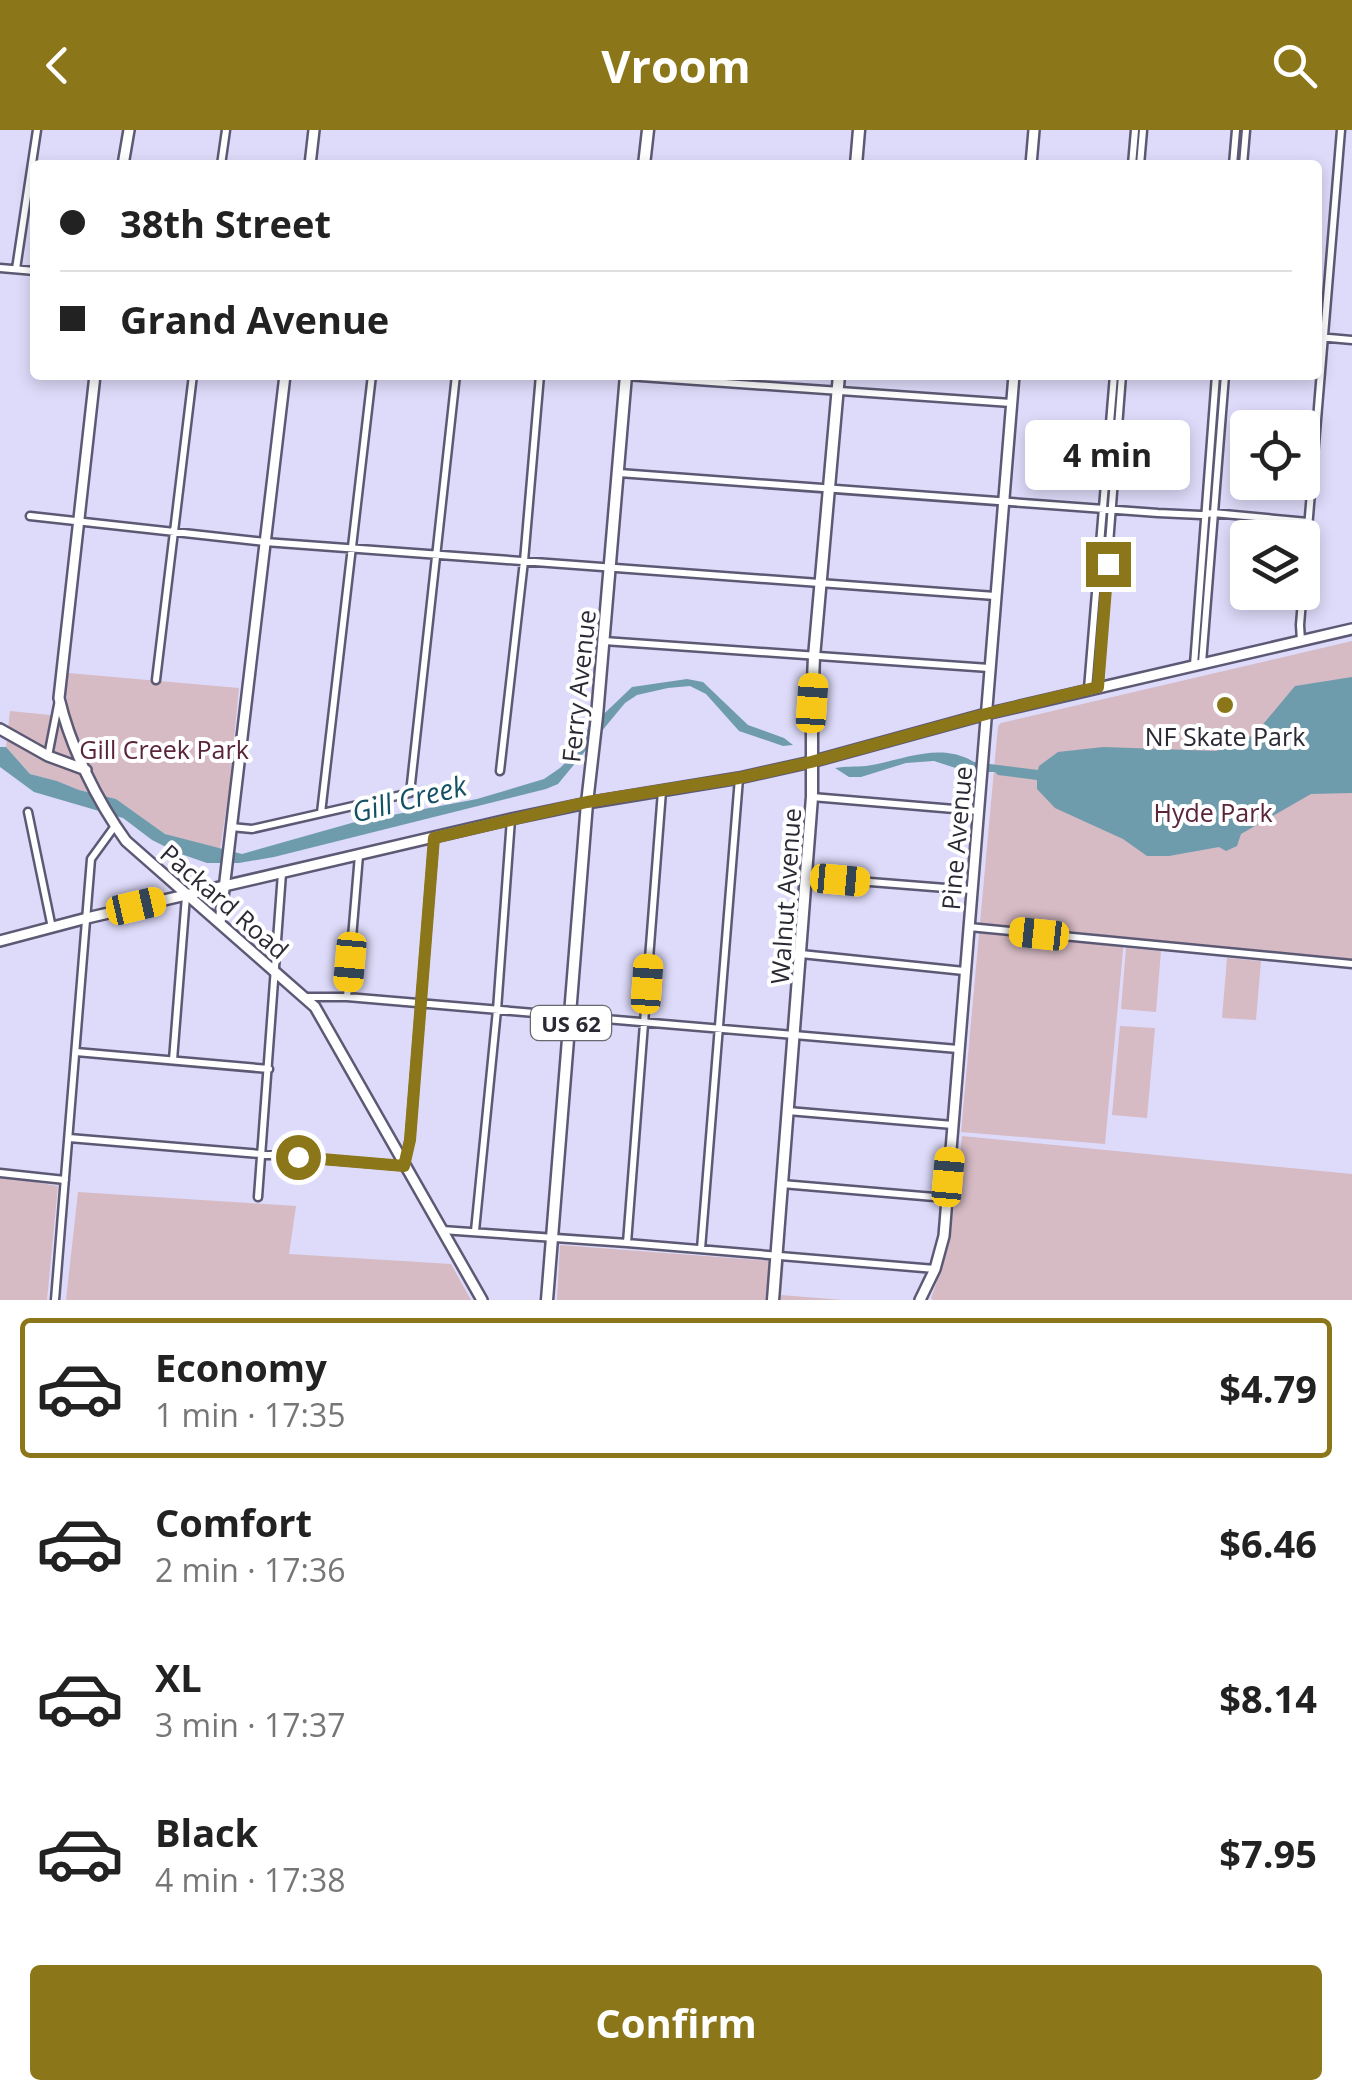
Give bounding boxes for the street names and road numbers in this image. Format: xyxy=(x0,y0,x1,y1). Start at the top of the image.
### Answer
street label: Ferry Avenue xyxy=(553,608,603,764)
street label: Pine Avenue xyxy=(933,765,979,911)
street label: Walnut Avenue xyxy=(762,807,808,985)
street label: Packard Road xyxy=(154,836,296,966)
road number: US 62 xyxy=(531,1006,611,1040)

